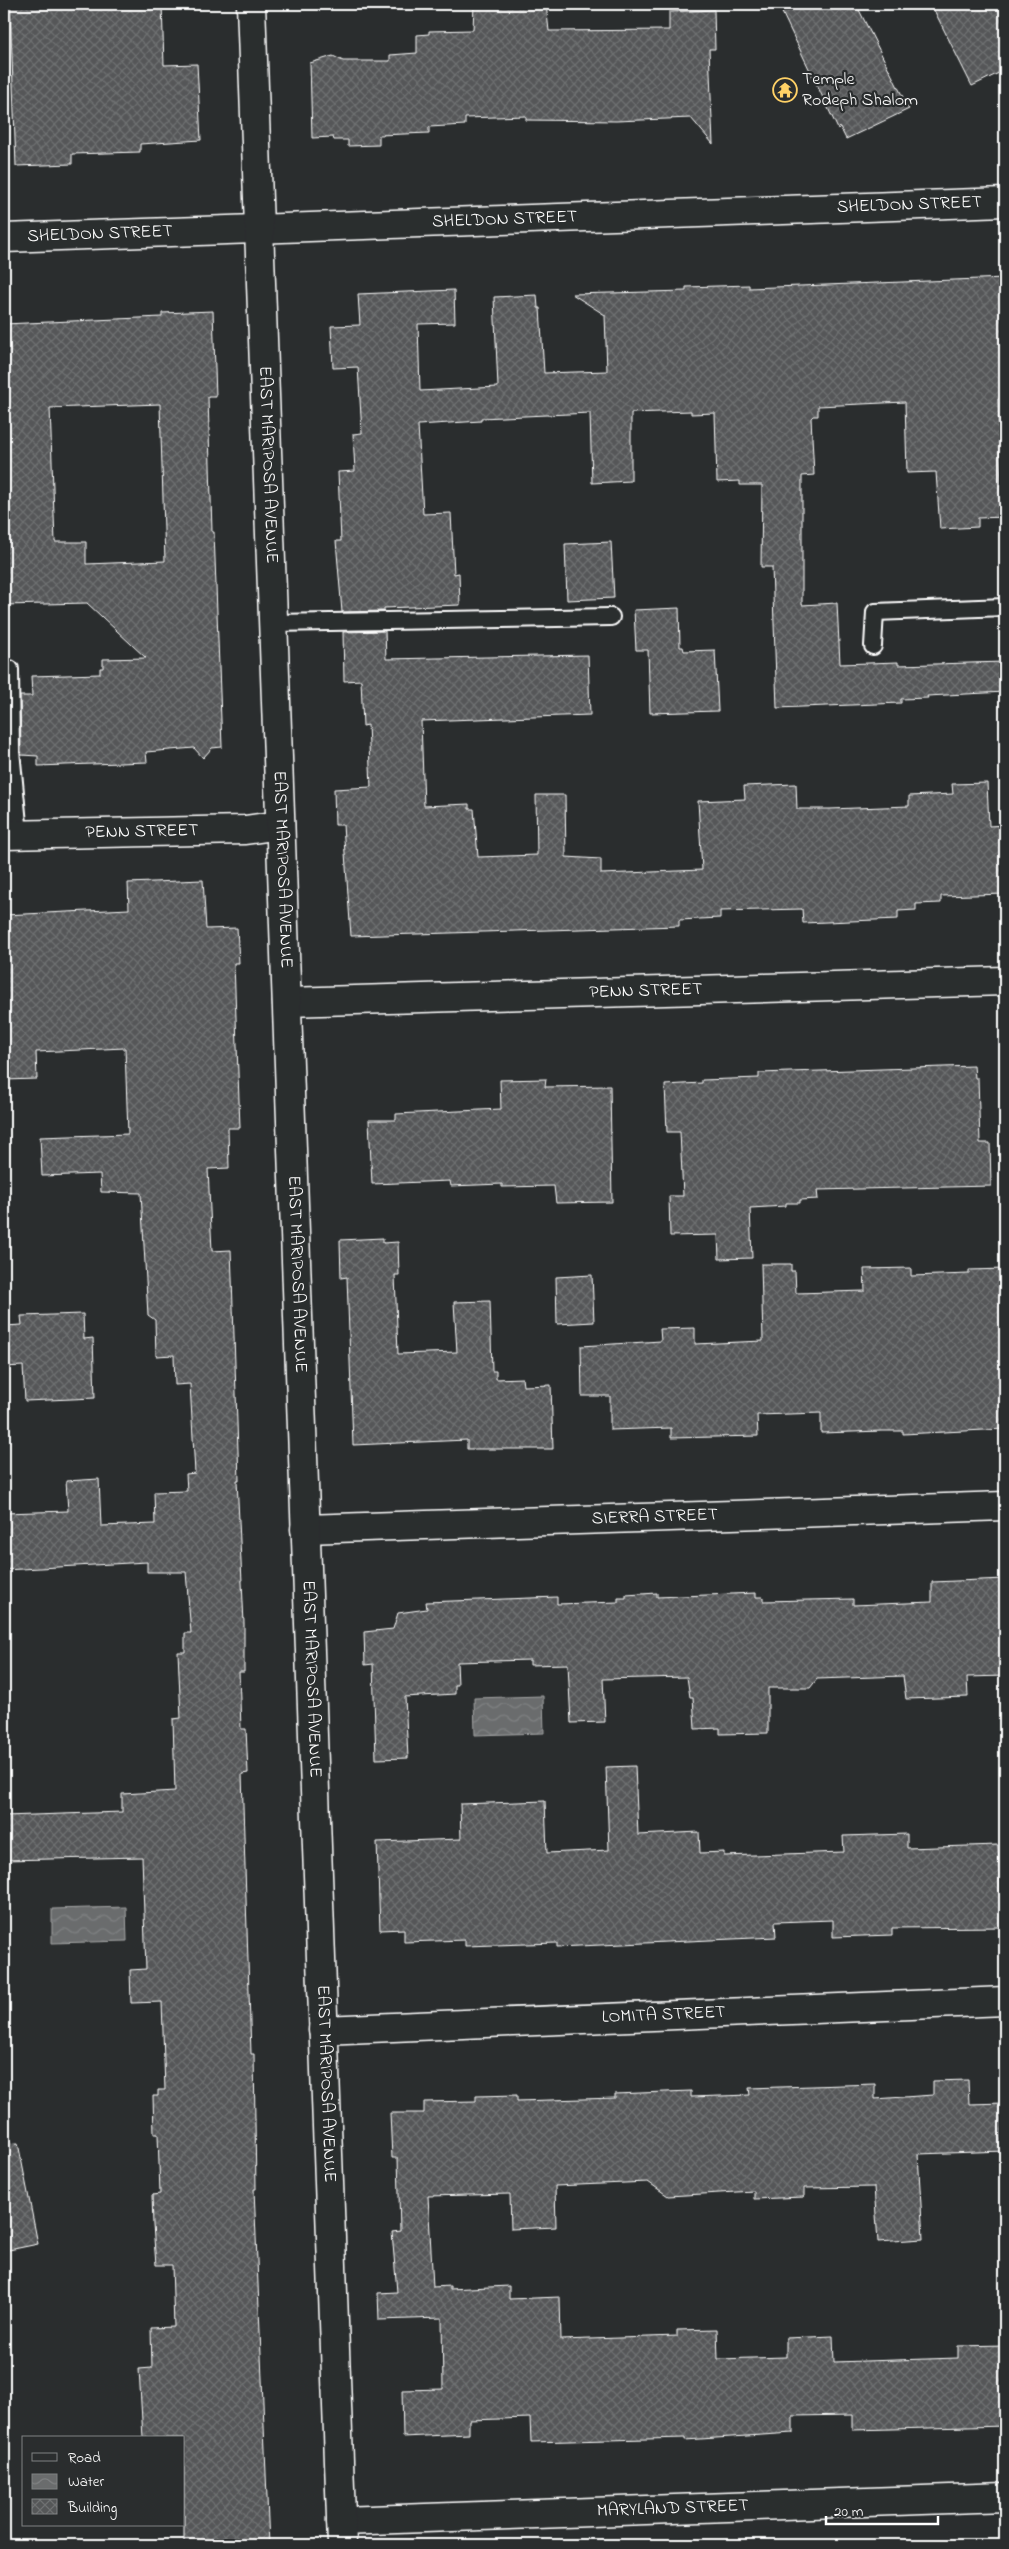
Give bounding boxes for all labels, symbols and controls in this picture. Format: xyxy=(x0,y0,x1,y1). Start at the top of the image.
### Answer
place label: Temple Rodeph Shalom xyxy=(802,67,918,114)
temple icon: Temple Rodeph Shalom xyxy=(772,77,798,103)
street label: SHELDON STREET xyxy=(836,190,983,221)
street label: SHELDON STREET xyxy=(432,204,578,236)
street label: SHELDON STREET xyxy=(27,219,173,250)
street label: EAST MARIPOSA AVENUE xyxy=(251,365,284,564)
street label: EAST MARIPOSA AVENUE xyxy=(265,770,299,969)
street label: PENN STREET xyxy=(85,818,199,846)
street label: PENN STREET xyxy=(589,977,703,1006)
street label: EAST MARIPOSA AVENUE xyxy=(280,1175,313,1374)
street label: SIERRA STREET xyxy=(591,1502,718,1533)
street label: EAST MARIPOSA AVENUE xyxy=(294,1580,328,1778)
street label: EAST MARIPOSA AVENUE xyxy=(309,1984,342,2183)
street label: LOMITA STREET xyxy=(601,2000,726,2031)
legend xyxy=(22,2436,185,2526)
text: Road xyxy=(68,2447,101,2469)
text: Water xyxy=(68,2471,104,2493)
street label: MARYLAND STREET xyxy=(596,2493,749,2525)
scale bar xyxy=(826,2494,939,2526)
text: Building xyxy=(67,2497,117,2520)
text: 20 m xyxy=(834,2501,864,2523)

